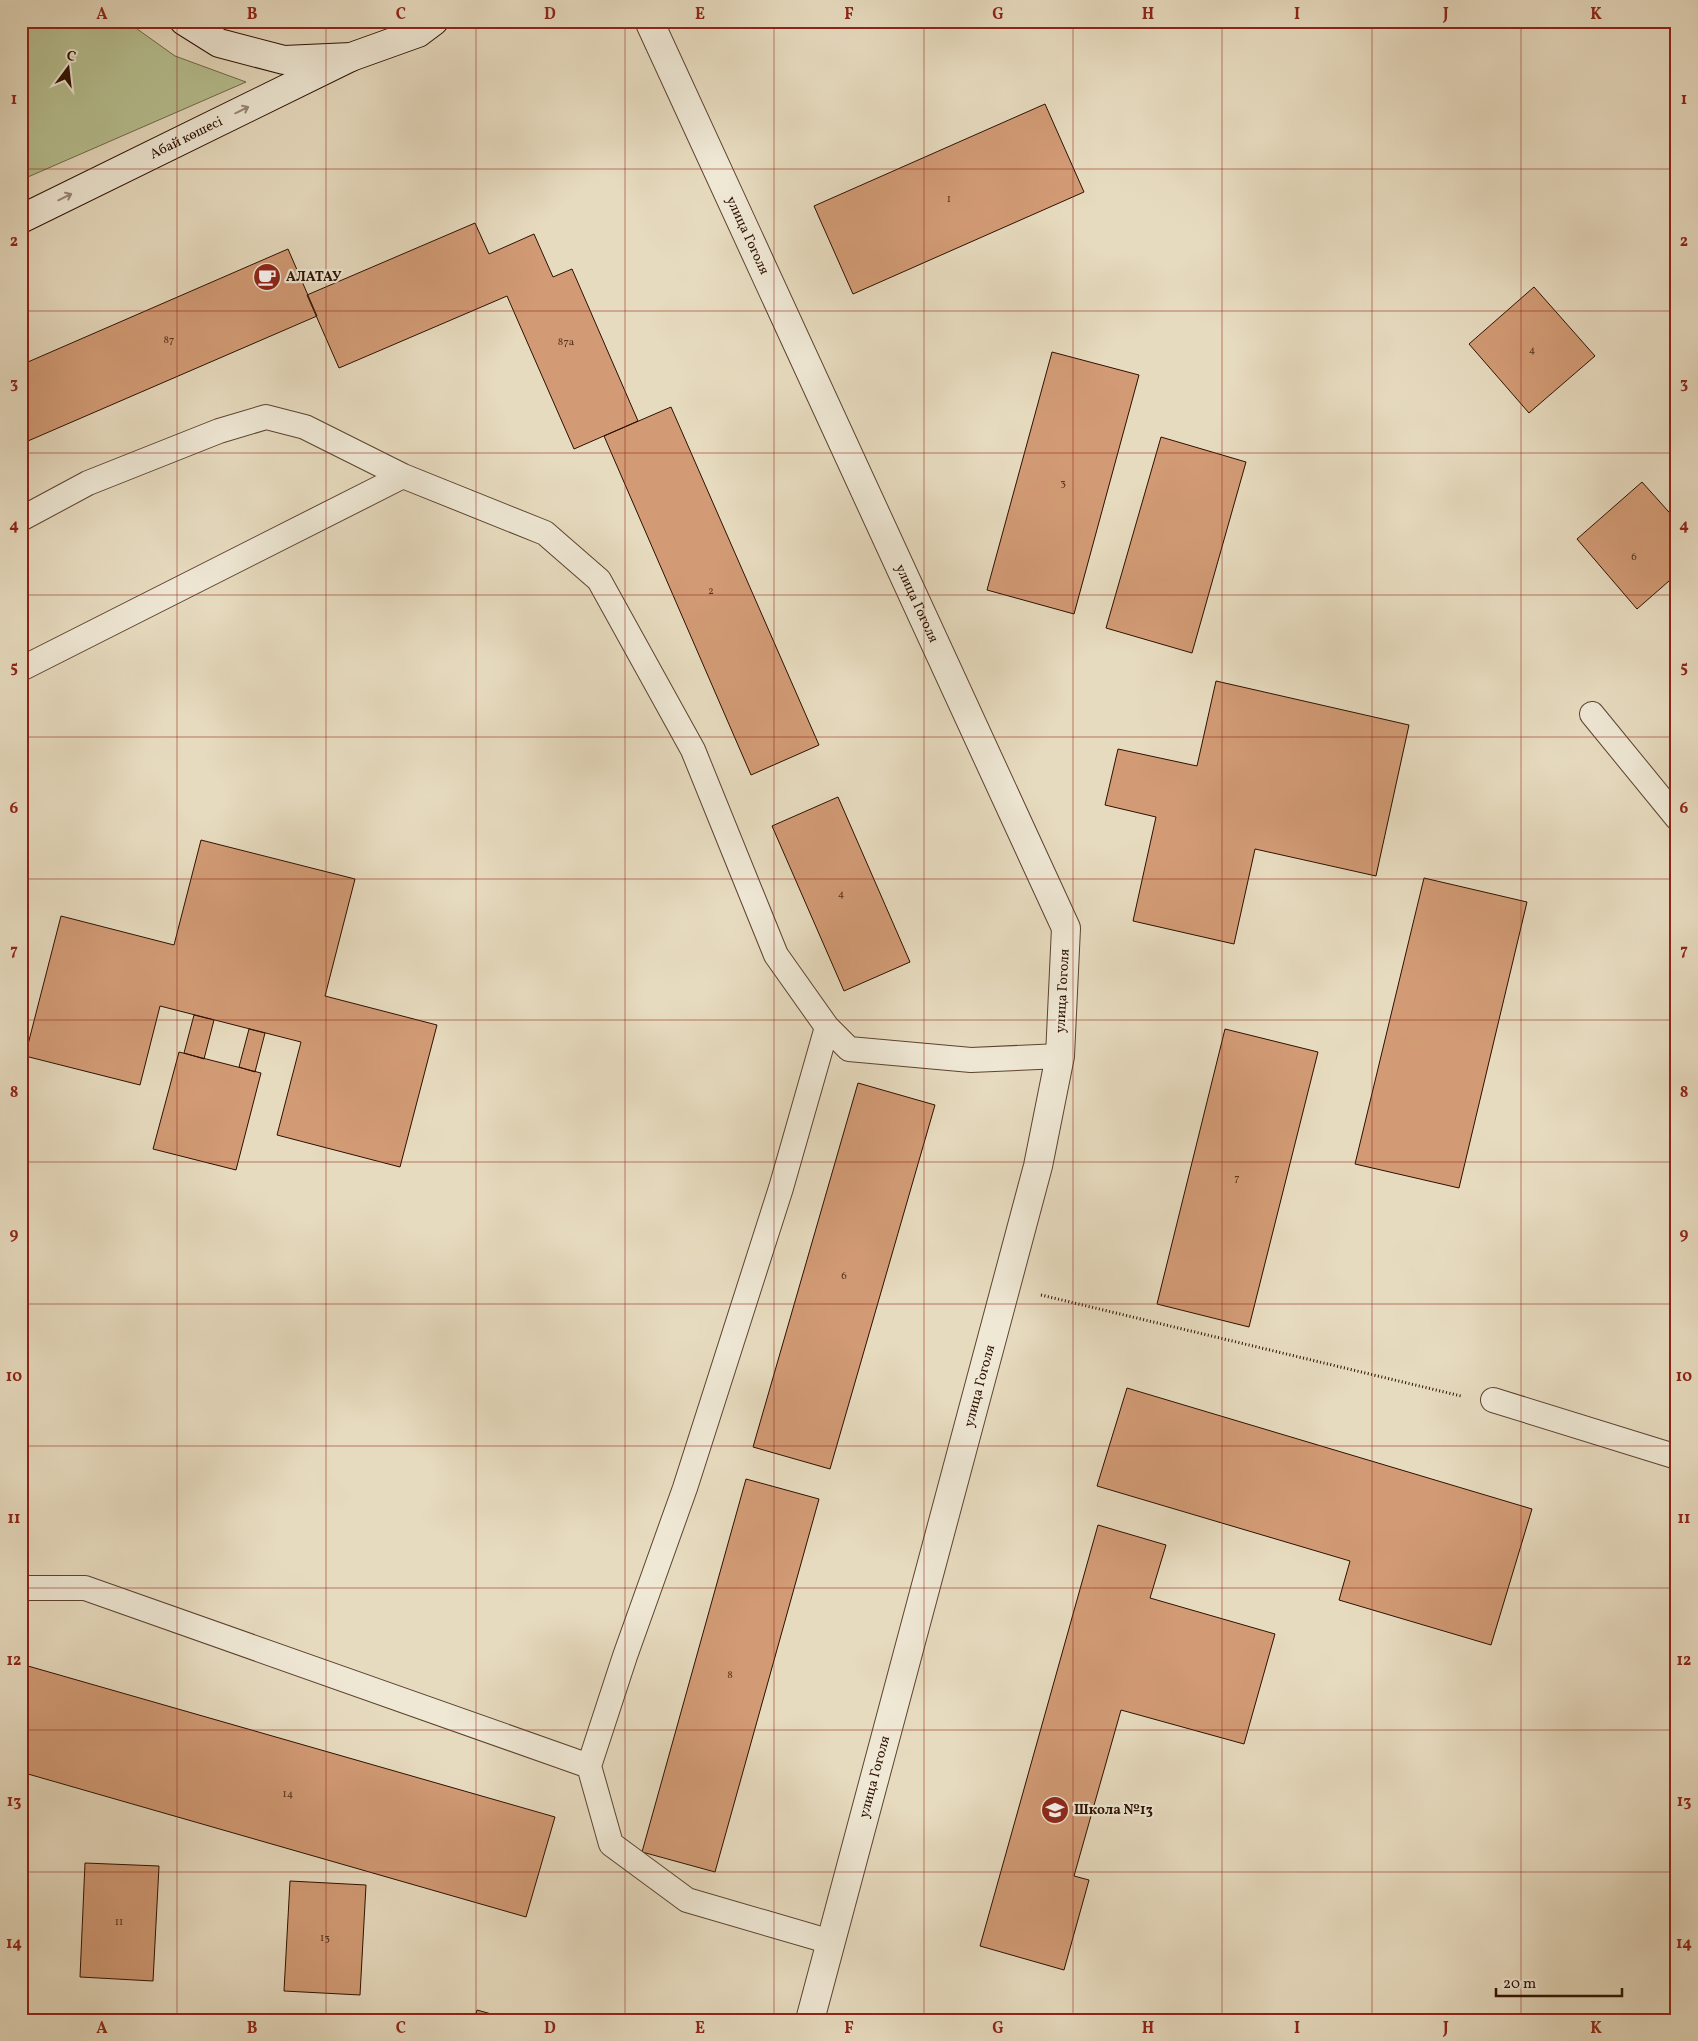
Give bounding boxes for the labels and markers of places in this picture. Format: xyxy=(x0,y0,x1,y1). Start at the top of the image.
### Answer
cafe icon: АЛАТАУ xyxy=(252,262,282,292)
place label: АЛАТАУ xyxy=(286,268,342,287)
school or university icon: Школа №13 xyxy=(1040,1795,1070,1825)
place label: Школа №13 xyxy=(1074,1801,1153,1820)

